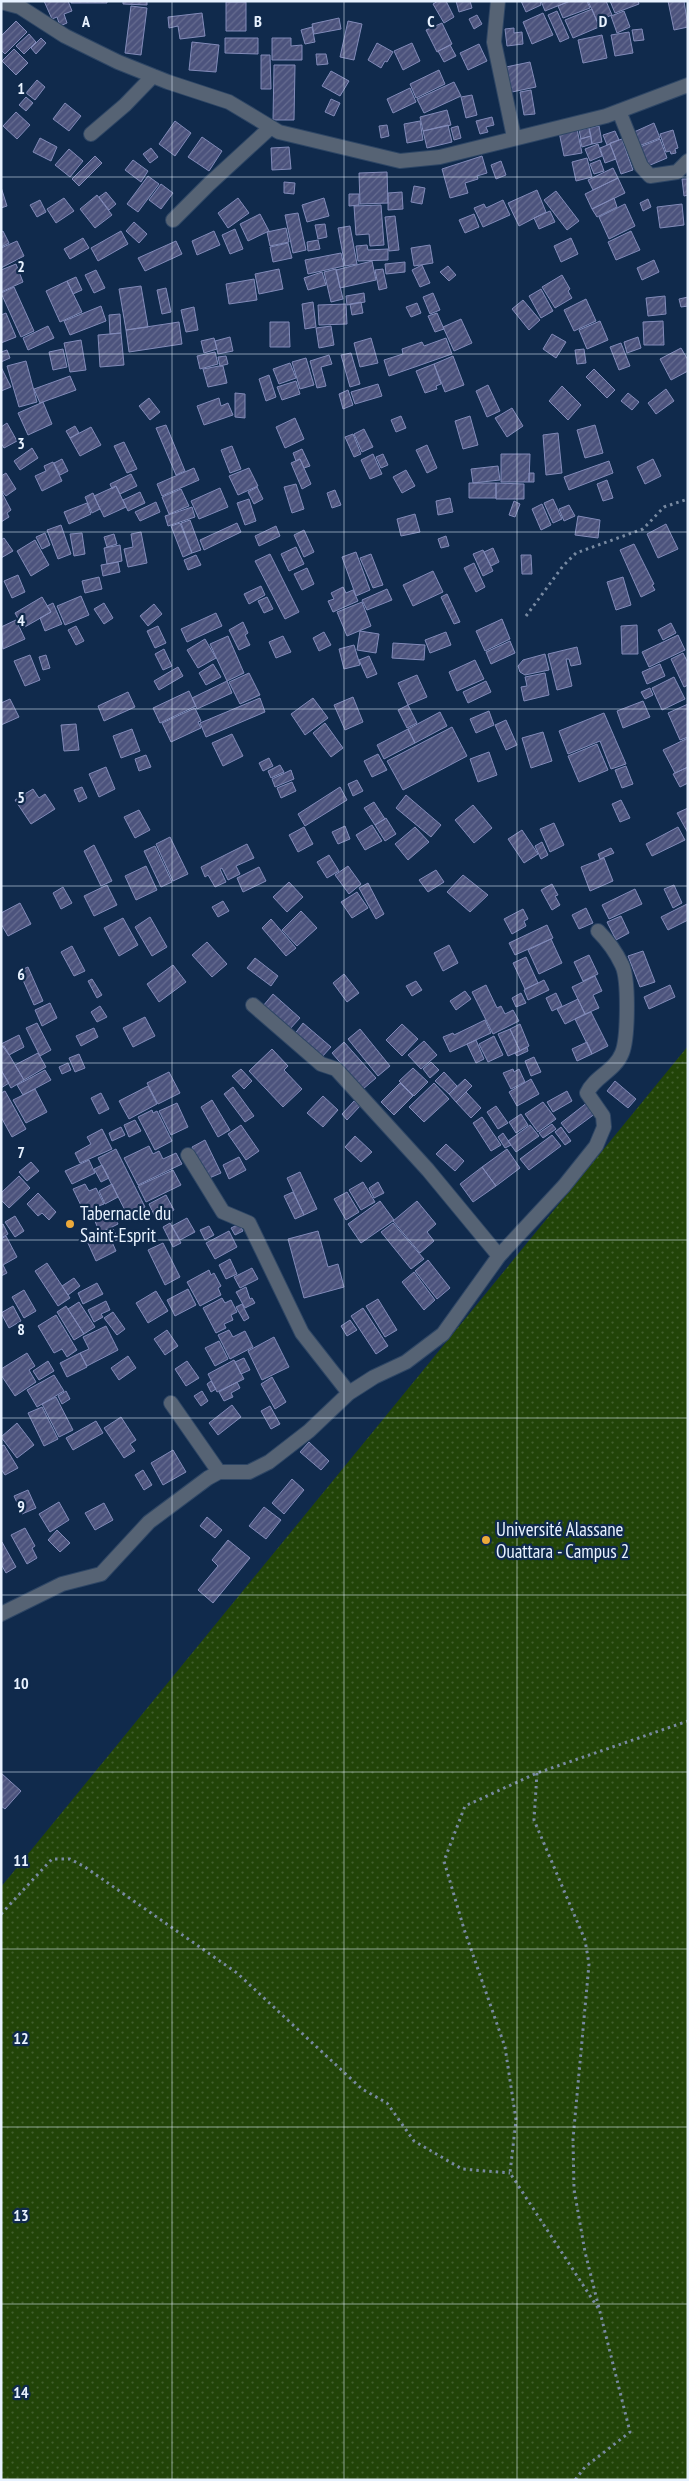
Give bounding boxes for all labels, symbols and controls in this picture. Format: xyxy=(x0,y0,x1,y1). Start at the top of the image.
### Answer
text: A xyxy=(81,11,91,31)
text: B xyxy=(254,11,262,31)
text: C xyxy=(427,11,435,31)
text: D xyxy=(599,11,608,31)
text: 1 xyxy=(17,78,25,98)
text: 2 xyxy=(17,256,25,276)
text: 3 xyxy=(17,433,25,453)
text: 4 xyxy=(17,610,25,630)
text: 5 xyxy=(17,787,25,807)
text: 6 xyxy=(17,964,25,984)
text: 7 xyxy=(17,1142,25,1162)
place label: Tabernacle du Saint-Esprit xyxy=(80,1201,171,1247)
marker: Tabernacle du Saint-Esprit xyxy=(64,1218,76,1230)
text: 8 xyxy=(17,1319,25,1339)
text: 9 xyxy=(17,1496,25,1516)
place label: Université Alassane Ouattara - Campus 2 xyxy=(496,1517,629,1563)
marker: Université Alassane Ouattara - Campus 2 xyxy=(480,1534,492,1546)
text: 10 xyxy=(13,1673,29,1693)
text: 11 xyxy=(13,1850,29,1870)
text: 12 xyxy=(13,2028,29,2048)
text: 13 xyxy=(13,2205,29,2225)
text: 14 xyxy=(13,2382,29,2402)

